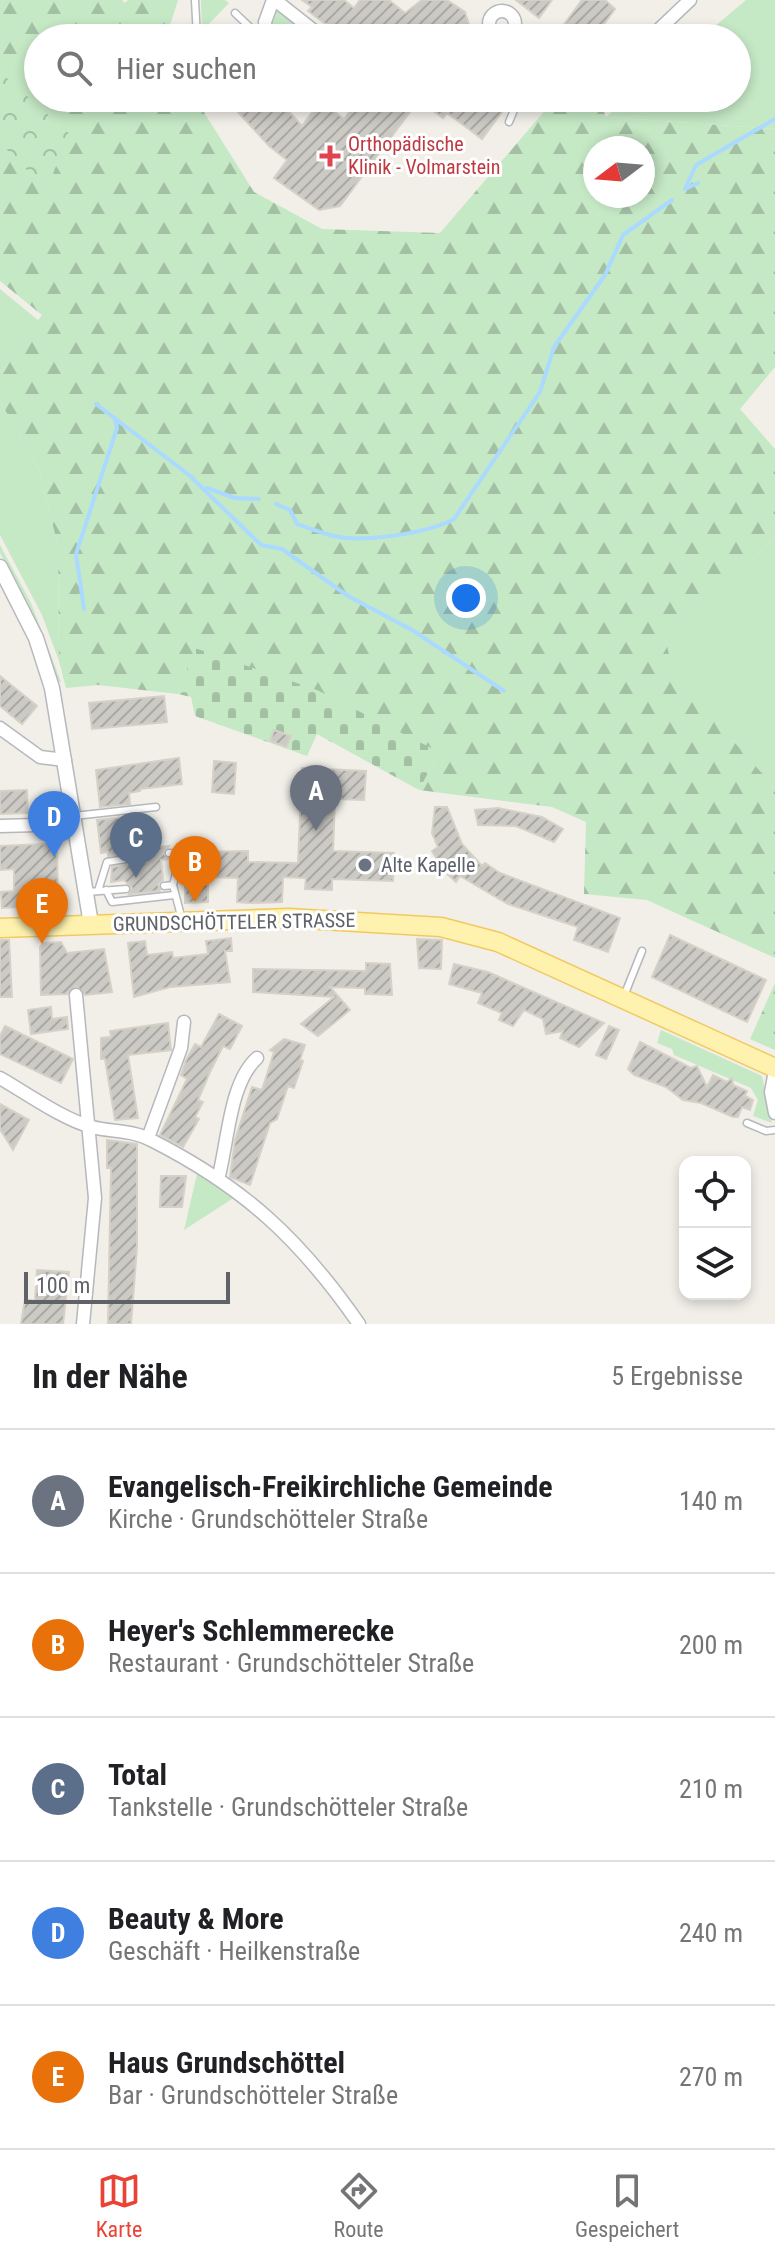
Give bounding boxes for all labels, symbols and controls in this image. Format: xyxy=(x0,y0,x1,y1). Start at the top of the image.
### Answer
search box xyxy=(24,24,751,112)
icon: search xyxy=(52,46,96,90)
text: Hier suchen xyxy=(116,51,257,86)
place label: Orthopädische Klinik - Volmarstein xyxy=(348,132,500,179)
north arrow xyxy=(583,136,655,208)
marker: Orthopädische Klinik - Volmarstein xyxy=(319,145,341,167)
your location xyxy=(446,578,486,618)
pin: A xyxy=(290,765,342,831)
pin: D xyxy=(28,791,80,857)
pin: C xyxy=(110,812,162,878)
pin: B xyxy=(169,836,221,902)
place label: Alte Kapelle xyxy=(381,853,475,877)
marker: Alte Kapelle xyxy=(356,856,374,874)
pin: E xyxy=(16,878,68,944)
street label: GRUNDSCHÖTTELER STRASSE xyxy=(113,908,356,936)
map controls xyxy=(679,1156,751,1300)
button: locate xyxy=(679,1156,751,1228)
button: layers xyxy=(679,1228,751,1300)
scale bar xyxy=(24,1268,230,1304)
text: 100 m xyxy=(36,1273,90,1298)
text: In der Nähe xyxy=(32,1356,188,1396)
text: 5 Ergebnisse xyxy=(611,1361,743,1391)
text: Evangelisch-Freikirchliche Gemeinde xyxy=(108,1469,553,1504)
text: A xyxy=(50,1486,66,1516)
text: 140 m xyxy=(679,1486,743,1516)
text: Kirche · Grundschötteler Straße xyxy=(108,1504,428,1534)
text: Heyer's Schlemmerecke xyxy=(108,1613,394,1648)
text: B xyxy=(51,1630,65,1660)
text: 200 m xyxy=(679,1630,743,1660)
text: Restaurant · Grundschötteler Straße xyxy=(108,1648,474,1678)
text: Total xyxy=(108,1757,167,1792)
text: C xyxy=(51,1774,65,1804)
text: 210 m xyxy=(679,1774,743,1804)
text: Tankstelle · Grundschötteler Straße xyxy=(108,1792,468,1822)
text: Beauty & More xyxy=(108,1901,284,1936)
text: D xyxy=(51,1918,65,1948)
text: 240 m xyxy=(679,1918,743,1948)
text: Geschäft · Heilkenstraße xyxy=(108,1936,360,1966)
text: Haus Grundschöttel xyxy=(108,2045,345,2080)
text: E xyxy=(52,2062,64,2092)
text: 270 m xyxy=(679,2062,743,2092)
text: Bar · Grundschötteler Straße xyxy=(108,2080,398,2110)
tab: Karte xyxy=(96,2169,142,2242)
tab: Route xyxy=(334,2169,384,2242)
tab: Gespeichert xyxy=(575,2169,679,2242)

